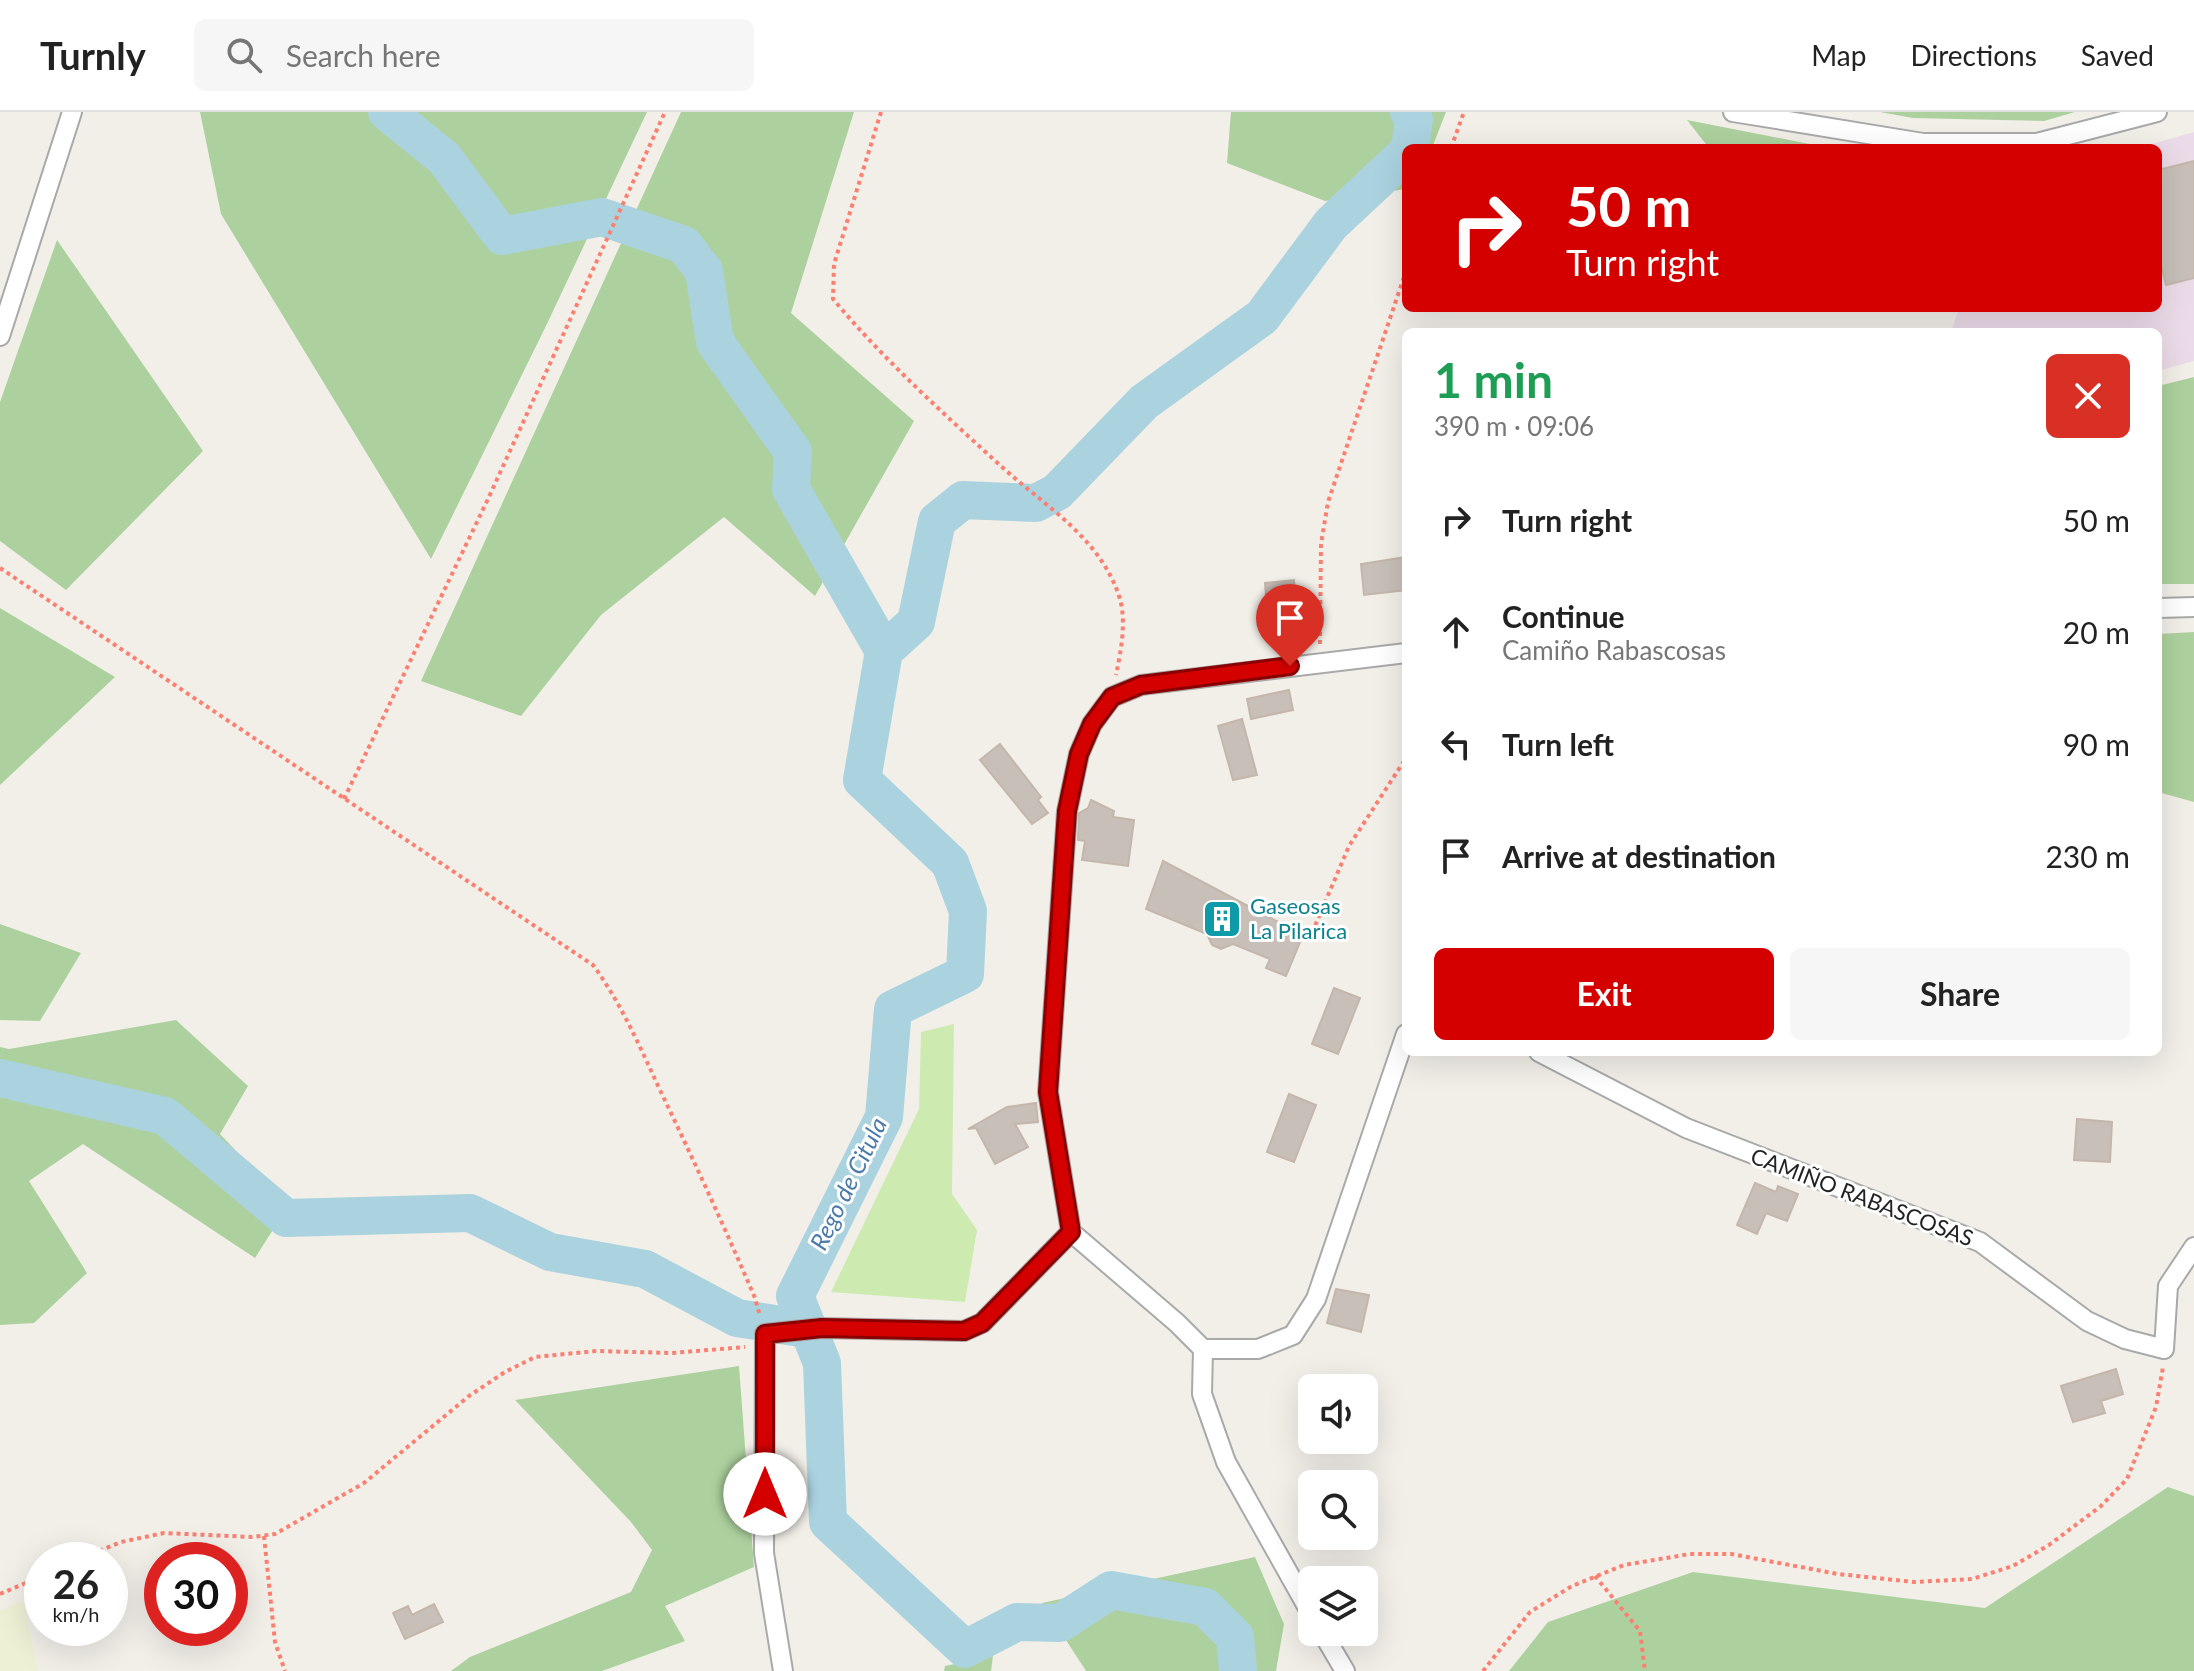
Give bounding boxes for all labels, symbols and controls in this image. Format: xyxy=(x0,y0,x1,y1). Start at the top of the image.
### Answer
search box xyxy=(194,19,754,91)
text: Turnly xyxy=(40,32,146,78)
icon: search xyxy=(222,33,266,77)
text: Search here xyxy=(286,37,441,73)
text: Map xyxy=(1811,38,1866,72)
text: Directions xyxy=(1910,38,2037,72)
text: Saved xyxy=(2081,38,2154,72)
text: 50 m xyxy=(1566,172,1691,239)
icon: right xyxy=(1434,176,1538,280)
text: Turn right xyxy=(1566,240,1719,284)
text: 1 min xyxy=(1434,351,1553,408)
button: close xyxy=(2046,354,2130,438)
text: 390 m · 09:06 xyxy=(1434,410,1594,442)
icon: right xyxy=(1434,498,1478,542)
text: Turn right xyxy=(1502,502,1632,538)
text: 50 m xyxy=(2063,502,2130,538)
pin xyxy=(1256,584,1324,666)
icon: arrive xyxy=(1268,596,1312,640)
text: Continue xyxy=(1502,598,1625,634)
icon: ahead xyxy=(1434,610,1478,654)
text: 20 m xyxy=(2063,614,2130,650)
text: Camiño Rabascosas xyxy=(1502,634,1726,666)
icon: left xyxy=(1434,722,1478,766)
text: Turn left xyxy=(1502,726,1614,762)
text: 90 m xyxy=(2063,726,2130,762)
icon: arrive xyxy=(1434,834,1478,878)
text: Arrive at destination xyxy=(1502,838,1776,874)
text: 230 m xyxy=(2045,838,2130,874)
place label: Gaseosas La Pilarica xyxy=(1250,892,1347,944)
building icon: Gaseosas La Pilarica xyxy=(1201,898,1243,940)
button: Exit xyxy=(1434,948,1774,1040)
button: Share xyxy=(1790,948,2130,1040)
water label: Rego de Citula xyxy=(803,1113,892,1254)
street label: CAMIÑO RABASCOSAS xyxy=(1747,1142,1977,1251)
map controls xyxy=(1298,1374,1378,1646)
button: sound xyxy=(1298,1374,1378,1454)
position arrow xyxy=(723,1452,807,1536)
button: search xyxy=(1298,1470,1378,1550)
speed limit sign: 30 xyxy=(144,1542,248,1646)
text: 26 xyxy=(53,1560,99,1608)
button: layers xyxy=(1298,1566,1378,1646)
text: km/h xyxy=(53,1602,99,1626)

